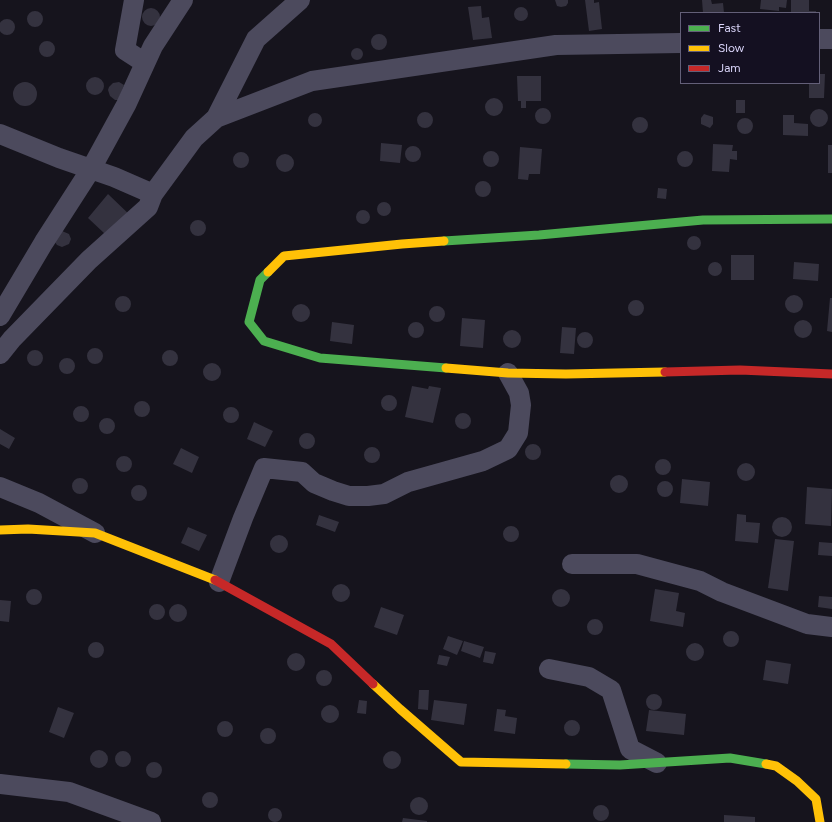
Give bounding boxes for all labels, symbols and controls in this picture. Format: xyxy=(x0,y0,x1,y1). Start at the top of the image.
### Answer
legend xyxy=(680,12,820,84)
text: Fast xyxy=(718,21,741,35)
text: Slow xyxy=(718,41,744,55)
text: Jam xyxy=(718,61,741,75)

